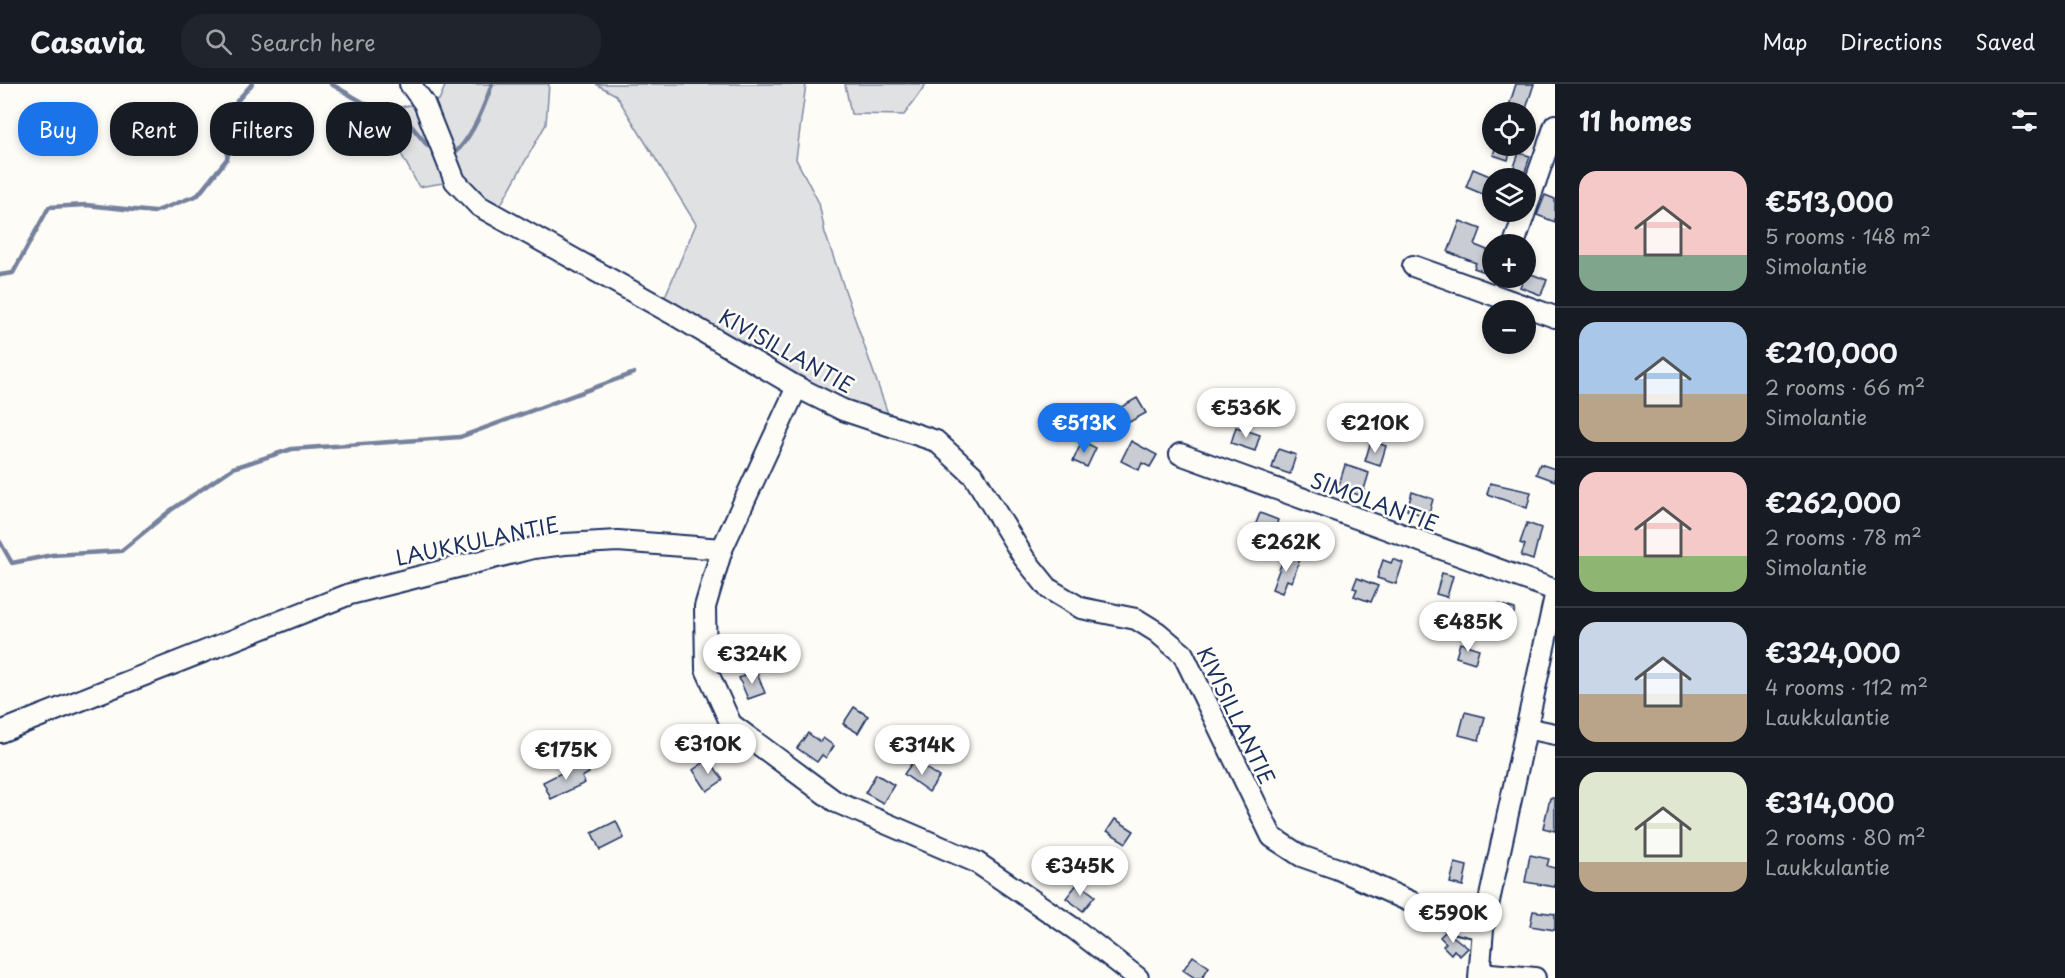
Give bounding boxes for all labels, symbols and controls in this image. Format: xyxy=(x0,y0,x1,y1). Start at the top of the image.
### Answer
search box xyxy=(181,14,601,68)
text: Casavia xyxy=(30,20,145,63)
icon: search xyxy=(202,25,235,58)
text: Search here xyxy=(250,25,376,58)
text: Map xyxy=(1762,25,1807,57)
text: Directions xyxy=(1840,25,1942,57)
text: Saved xyxy=(1975,25,2035,57)
text: 11 homes xyxy=(1579,101,1692,140)
chip: Buy xyxy=(18,102,98,156)
chip: Rent xyxy=(110,102,198,156)
chip: Filters xyxy=(210,102,314,156)
chip: New xyxy=(326,102,412,156)
map controls xyxy=(1482,102,1536,354)
button: locate xyxy=(1482,102,1536,156)
icon: filters xyxy=(2008,104,2041,137)
button: layers xyxy=(1482,168,1536,222)
text: €513,000 xyxy=(1765,182,1894,221)
icon: home xyxy=(1627,195,1699,267)
text: 5 rooms · 148 m² xyxy=(1765,221,1931,251)
button: + xyxy=(1482,234,1536,288)
text: Simolantie xyxy=(1765,251,1867,281)
street label: KIVISILLANTIE xyxy=(714,300,860,400)
button: − xyxy=(1482,300,1536,354)
text: €210,000 xyxy=(1765,333,1898,372)
icon: home xyxy=(1627,346,1699,418)
text: 2 rooms · 66 m² xyxy=(1765,372,1925,402)
pin: €536K xyxy=(1204,388,1288,439)
text: €536K xyxy=(1211,392,1281,422)
text: Simolantie xyxy=(1765,402,1867,432)
pin: €513K xyxy=(1042,403,1126,454)
pin: €210K xyxy=(1333,403,1417,454)
text: €513K xyxy=(1052,407,1116,437)
text: €210K xyxy=(1341,407,1409,437)
street label: SIMOLANTIE xyxy=(1306,463,1444,539)
text: €262,000 xyxy=(1765,483,1901,522)
icon: home xyxy=(1627,496,1699,568)
street label: LAUKKULANTIE xyxy=(392,507,562,573)
pin: €262K xyxy=(1244,522,1328,573)
text: 2 rooms · 78 m² xyxy=(1765,522,1922,552)
text: €262K xyxy=(1251,526,1321,556)
text: Simolantie xyxy=(1765,552,1867,582)
pin: €485K xyxy=(1426,602,1510,653)
text: €485K xyxy=(1433,606,1503,636)
text: €324,000 xyxy=(1765,633,1900,672)
pin: €324K xyxy=(710,634,794,685)
text: €324K xyxy=(717,638,787,668)
street label: KIVISILLANTIE xyxy=(1190,641,1284,789)
icon: home xyxy=(1627,646,1699,718)
text: 4 rooms · 112 m² xyxy=(1765,672,1928,702)
text: Laukkulantie xyxy=(1765,702,1890,732)
pin: €310K xyxy=(666,724,750,775)
pin: €314K xyxy=(880,725,964,776)
text: €310K xyxy=(674,728,742,758)
text: €314K xyxy=(889,729,955,759)
pin: €175K xyxy=(524,730,608,781)
text: €175K xyxy=(534,734,598,764)
text: €314,000 xyxy=(1765,783,1895,822)
icon: home xyxy=(1627,796,1699,868)
text: 2 rooms · 80 m² xyxy=(1765,822,1926,852)
pin: €345K xyxy=(1038,846,1122,897)
text: €345K xyxy=(1045,850,1115,880)
text: Laukkulantie xyxy=(1765,852,1890,882)
pin: €590K xyxy=(1411,893,1495,944)
text: €590K xyxy=(1418,897,1488,927)

